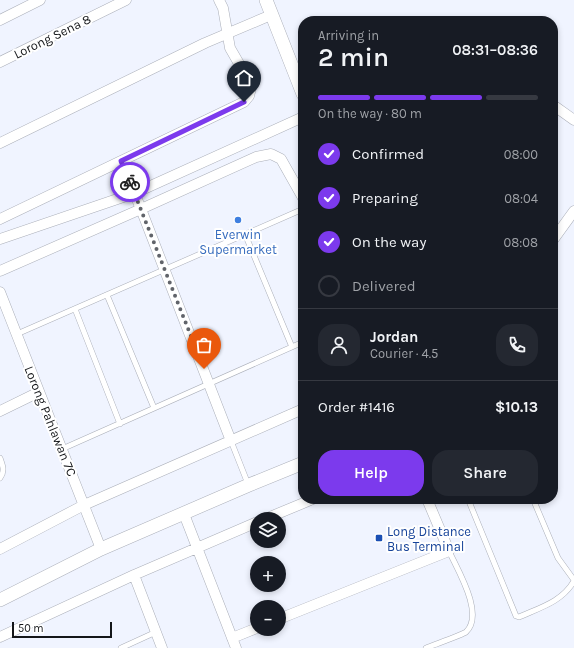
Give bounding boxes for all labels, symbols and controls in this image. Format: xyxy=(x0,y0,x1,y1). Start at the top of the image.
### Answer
street label: Lorong Sena 8 xyxy=(11,11,93,62)
text: Arriving in xyxy=(318,28,379,43)
text: 08:31–08:36 xyxy=(452,41,538,59)
text: 2 min xyxy=(318,42,389,73)
pin xyxy=(227,61,261,102)
icon: home xyxy=(233,67,255,89)
text: On the way · 80 m xyxy=(318,106,422,121)
icon: check xyxy=(318,143,340,165)
text: Confirmed xyxy=(352,145,424,163)
text: 08:00 xyxy=(504,147,538,162)
courier xyxy=(110,162,150,202)
icon: bike xyxy=(119,171,141,193)
icon: check xyxy=(318,187,340,209)
text: Preparing xyxy=(352,189,418,207)
text: 08:04 xyxy=(504,191,538,206)
marker: Everwin Supermarket xyxy=(233,215,243,225)
place label: Everwin Supermarket xyxy=(199,227,277,257)
icon: check xyxy=(318,231,340,253)
text: On the way xyxy=(352,233,426,251)
text: 08:08 xyxy=(504,235,538,250)
text: Delivered xyxy=(352,277,416,295)
button: person xyxy=(318,324,360,366)
button: phone xyxy=(496,324,538,366)
pin xyxy=(187,328,221,369)
text: Jordan xyxy=(370,328,418,346)
icon: bag xyxy=(193,334,215,356)
text: Courier · 4.5 xyxy=(370,346,438,361)
street label: Lorong Pahlawan 7C xyxy=(22,364,80,479)
text: Order #1416 xyxy=(318,398,395,416)
text: $10.13 xyxy=(495,398,538,416)
button: Help xyxy=(318,450,424,496)
button: Share xyxy=(432,450,538,496)
map controls xyxy=(250,512,286,636)
button: layers xyxy=(250,512,286,548)
place label: Long Distance Bus Terminal xyxy=(387,524,471,554)
marker: Long Distance Bus Terminal xyxy=(374,533,384,543)
button: + xyxy=(250,556,286,592)
button: − xyxy=(250,600,286,636)
scale bar xyxy=(12,620,112,639)
text: 50 m xyxy=(18,622,44,635)

